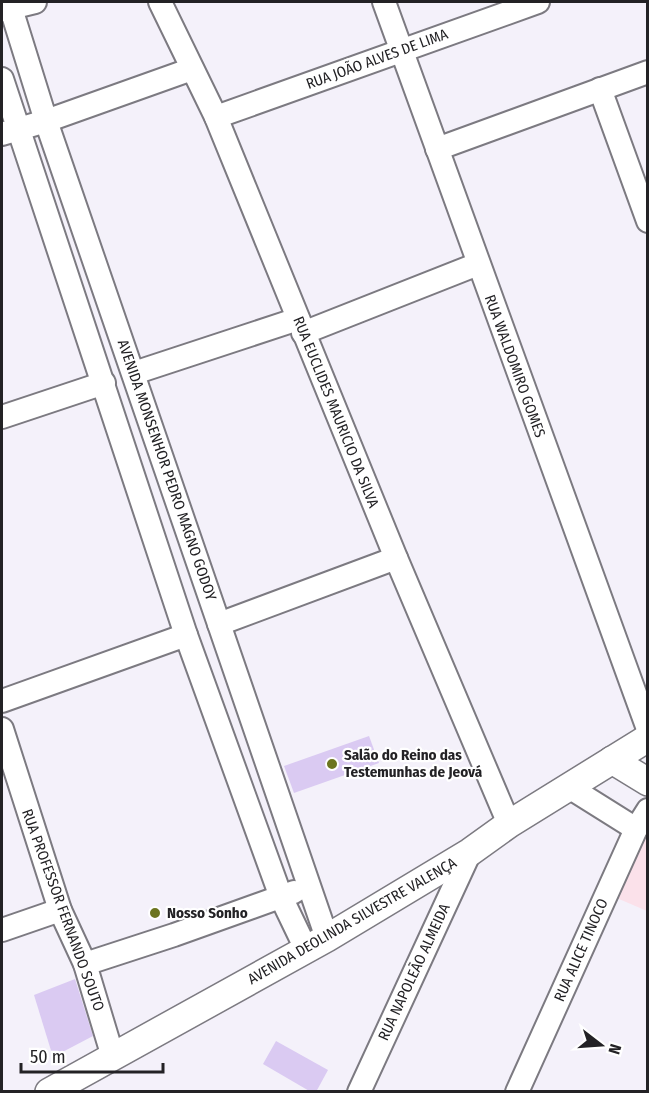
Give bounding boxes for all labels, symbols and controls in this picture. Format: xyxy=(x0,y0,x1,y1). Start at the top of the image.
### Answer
street label: RUA JOÃO ALVES DE LIMA xyxy=(304,25,450,93)
street label: RUA WALDOMIRO GOMES xyxy=(481,292,549,440)
street label: RUA EUCLIDES MAURICIO DA SILVA xyxy=(289,314,383,510)
street label: AVENIDA MONSENHOR PEDRO MAGNO GODOY xyxy=(114,337,220,603)
place label: Salão do Reino das Testemunhas de Jeová xyxy=(344,746,483,781)
marker: Salão do Reino das Testemunhas de Jeová xyxy=(325,757,339,771)
street label: RUA PROFESSOR FERNANDO SOUTO xyxy=(18,806,108,1014)
street label: AVENIDA DEOLINDA SILVESTRE VALENÇA xyxy=(244,854,460,988)
street label: RUA ALICE TINOCO xyxy=(550,896,612,1004)
street label: RUA NAPOLEÃO ALMEIDA xyxy=(374,900,454,1043)
place label: Nosso Sonho xyxy=(167,904,248,922)
marker: Nosso Sonho xyxy=(148,906,162,920)
north arrow xyxy=(571,1015,631,1075)
scale bar xyxy=(21,1036,164,1074)
text: N xyxy=(604,1042,625,1057)
text: 50 m xyxy=(30,1046,66,1068)

